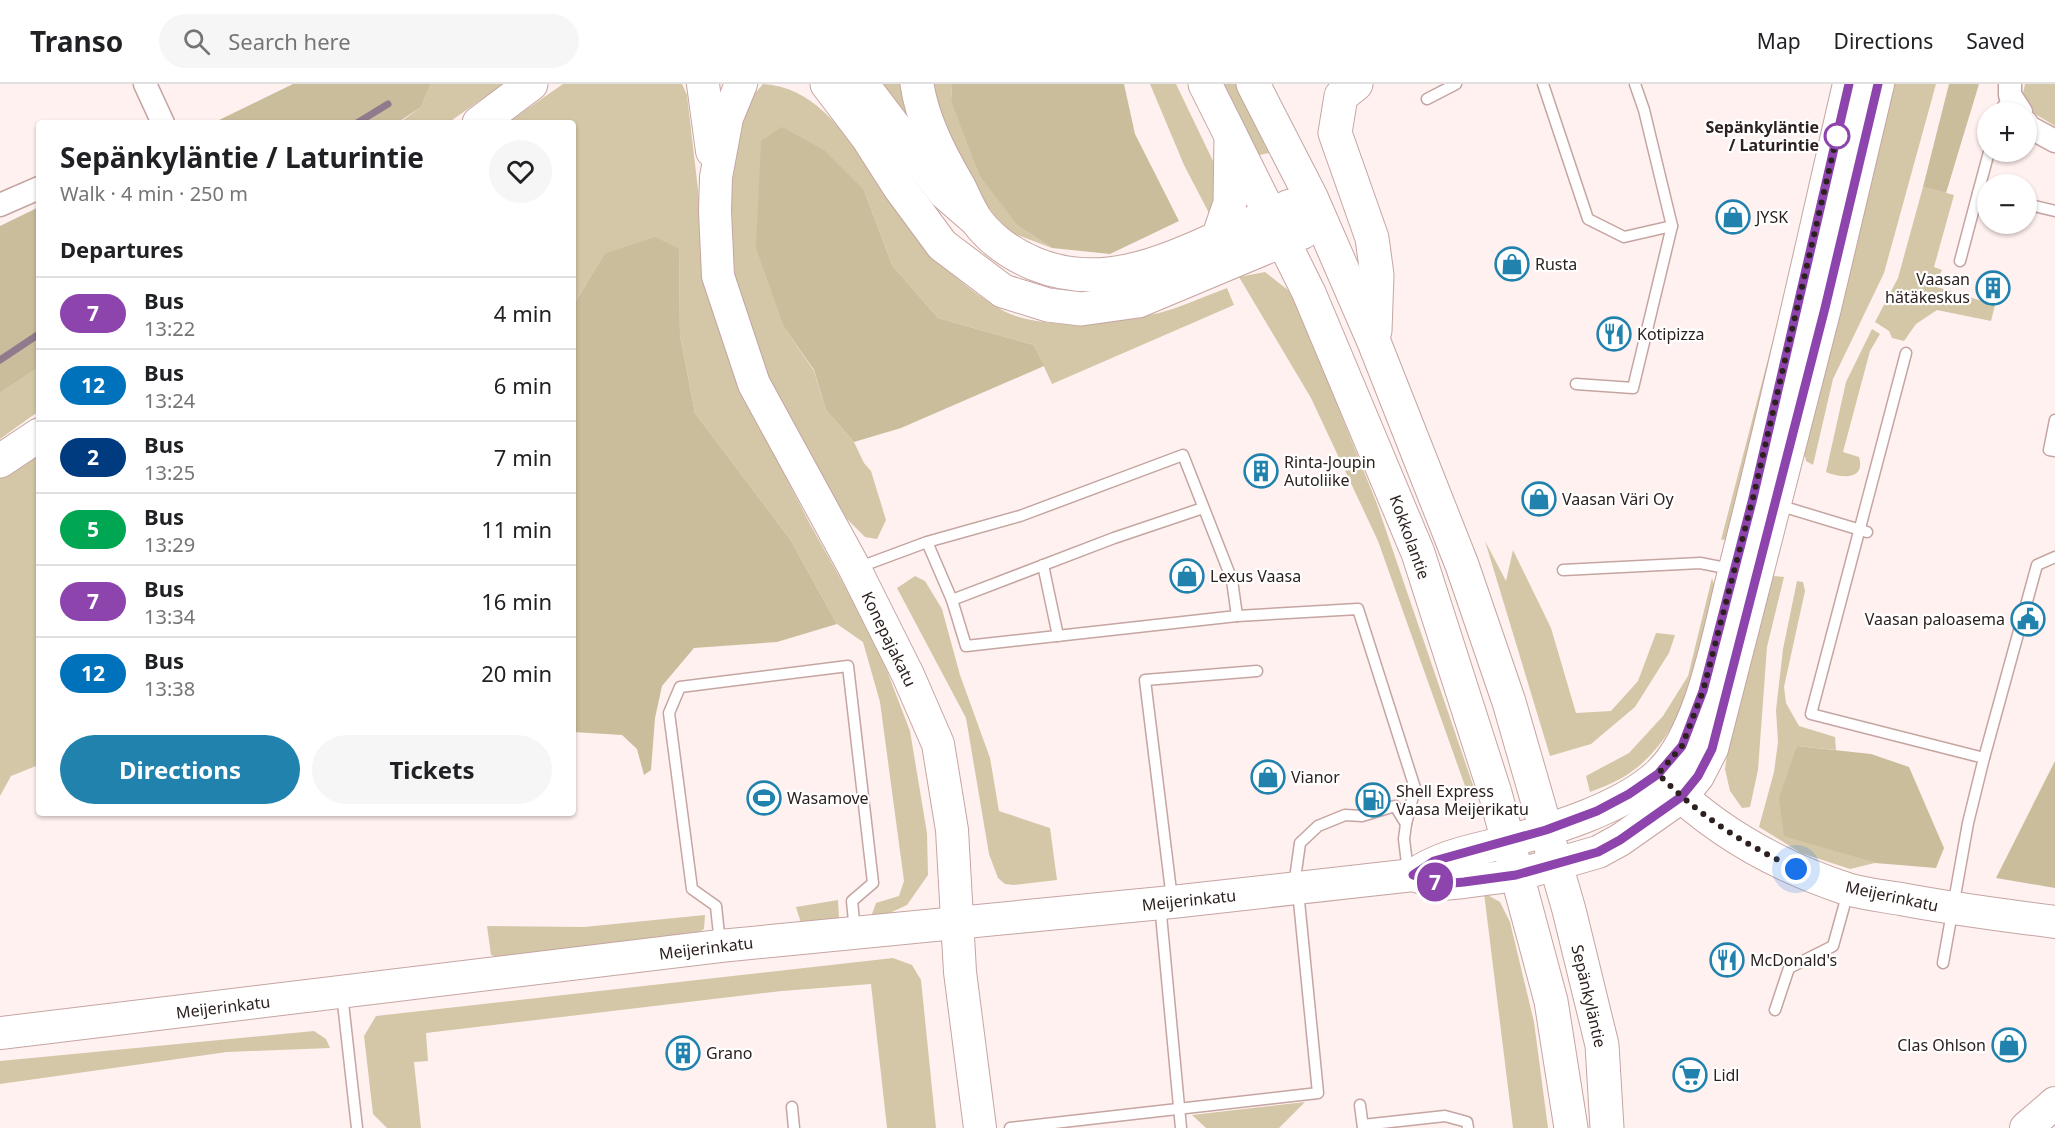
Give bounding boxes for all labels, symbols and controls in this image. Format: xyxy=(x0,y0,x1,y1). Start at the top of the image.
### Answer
search box xyxy=(159,14,579,68)
text: Transo xyxy=(30,22,123,60)
icon: search xyxy=(180,25,213,58)
text: Search here xyxy=(228,26,351,56)
text: Map xyxy=(1757,27,1801,55)
text: Directions xyxy=(1834,27,1933,55)
text: Saved xyxy=(1966,27,2025,55)
map controls xyxy=(1977,102,2037,234)
button: + xyxy=(1977,102,2037,162)
place label: Sepänkyläntie / Laturintie xyxy=(1705,116,1819,156)
marker: Sepänkyläntie / Laturintie xyxy=(1824,123,1850,149)
text: Sepänkyläntie / Laturintie xyxy=(60,138,424,176)
button: heart xyxy=(489,140,552,203)
button: − xyxy=(1977,174,2037,234)
text: Walk · 4 min · 250 m xyxy=(60,180,248,207)
shop icon: JYSK xyxy=(1715,199,1751,235)
place label: JYSK xyxy=(1754,206,1788,228)
text: Departures xyxy=(60,234,184,264)
shop icon: Rusta xyxy=(1494,246,1530,282)
place label: Rusta xyxy=(1535,253,1577,275)
place label: Vaasan hätäkeskus xyxy=(1885,268,1970,308)
building icon: Vaasan hätäkeskus xyxy=(1975,270,2011,306)
text: Bus xyxy=(144,285,184,315)
text: 4 min xyxy=(494,298,552,328)
text: 7 xyxy=(87,299,99,327)
text: 13:22 xyxy=(144,315,195,342)
restaurant icon: Kotipizza xyxy=(1596,316,1632,352)
place label: Kotipizza xyxy=(1637,323,1704,345)
text: Bus xyxy=(144,357,184,387)
text: 6 min xyxy=(494,370,552,400)
text: 12 xyxy=(81,371,105,399)
text: 13:24 xyxy=(144,387,195,414)
text: Bus xyxy=(144,429,184,459)
text: 7 min xyxy=(494,442,552,472)
text: 2 xyxy=(87,443,99,471)
place label: Rinta-Joupin Autoliike xyxy=(1284,451,1376,491)
building icon: Rinta-Joupin Autoliike xyxy=(1243,453,1279,489)
text: 13:25 xyxy=(144,459,195,486)
shop icon: Vaasan Väri Oy xyxy=(1521,481,1557,517)
place label: Vaasan Väri Oy xyxy=(1562,488,1675,510)
street label: Kokkolantie xyxy=(1385,492,1435,582)
text: Bus xyxy=(144,501,184,531)
text: 11 min xyxy=(481,514,552,544)
text: 5 xyxy=(87,515,99,543)
text: 13:29 xyxy=(144,531,195,558)
shop icon: Lexus Vaasa xyxy=(1169,558,1205,594)
place label: Lexus Vaasa xyxy=(1210,565,1301,587)
text: Bus xyxy=(144,573,184,603)
text: 16 min xyxy=(481,586,552,616)
text: 7 xyxy=(87,587,99,615)
street label: Konepajakatu xyxy=(856,588,922,690)
public building icon: Vaasan paloasema xyxy=(2010,601,2046,637)
text: 13:34 xyxy=(144,603,195,630)
place label: Vaasan paloasema xyxy=(1865,608,2005,630)
text: Bus xyxy=(144,645,184,675)
text: 20 min xyxy=(481,658,552,688)
text: 12 xyxy=(81,659,105,687)
text: 13:38 xyxy=(144,675,195,702)
button: Directions xyxy=(60,735,300,804)
button: Tickets xyxy=(312,735,552,804)
shop icon: Vianor xyxy=(1250,759,1286,795)
place label: Vianor xyxy=(1291,766,1340,788)
sports icon: Wasamove xyxy=(746,780,782,816)
place label: Shell Express Vaasa Meijerikatu xyxy=(1396,780,1529,820)
fuel station icon: Shell Express Vaasa Meijerikatu xyxy=(1355,782,1391,818)
place label: Wasamove xyxy=(787,787,869,809)
your location xyxy=(1781,854,1811,884)
line badge: 7 xyxy=(1416,862,1454,902)
text: 7 xyxy=(1429,868,1441,896)
street label: Meijerinkatu xyxy=(1843,875,1941,917)
street label: Meijerinkatu xyxy=(1141,884,1237,916)
street label: Meijerinkatu xyxy=(658,931,754,965)
street label: Sepänkyläntie xyxy=(1566,942,1612,1050)
restaurant icon: McDonald's xyxy=(1709,942,1745,978)
place label: McDonald's xyxy=(1750,949,1837,971)
street label: Meijerinkatu xyxy=(175,990,271,1024)
shop icon: Clas Ohlson xyxy=(1991,1027,2027,1063)
place label: Clas Ohlson xyxy=(1897,1034,1986,1056)
building icon: Grano xyxy=(665,1035,701,1071)
place label: Grano xyxy=(706,1042,752,1064)
supermarket icon: Lidl xyxy=(1672,1057,1708,1093)
place label: Lidl xyxy=(1713,1064,1739,1086)

